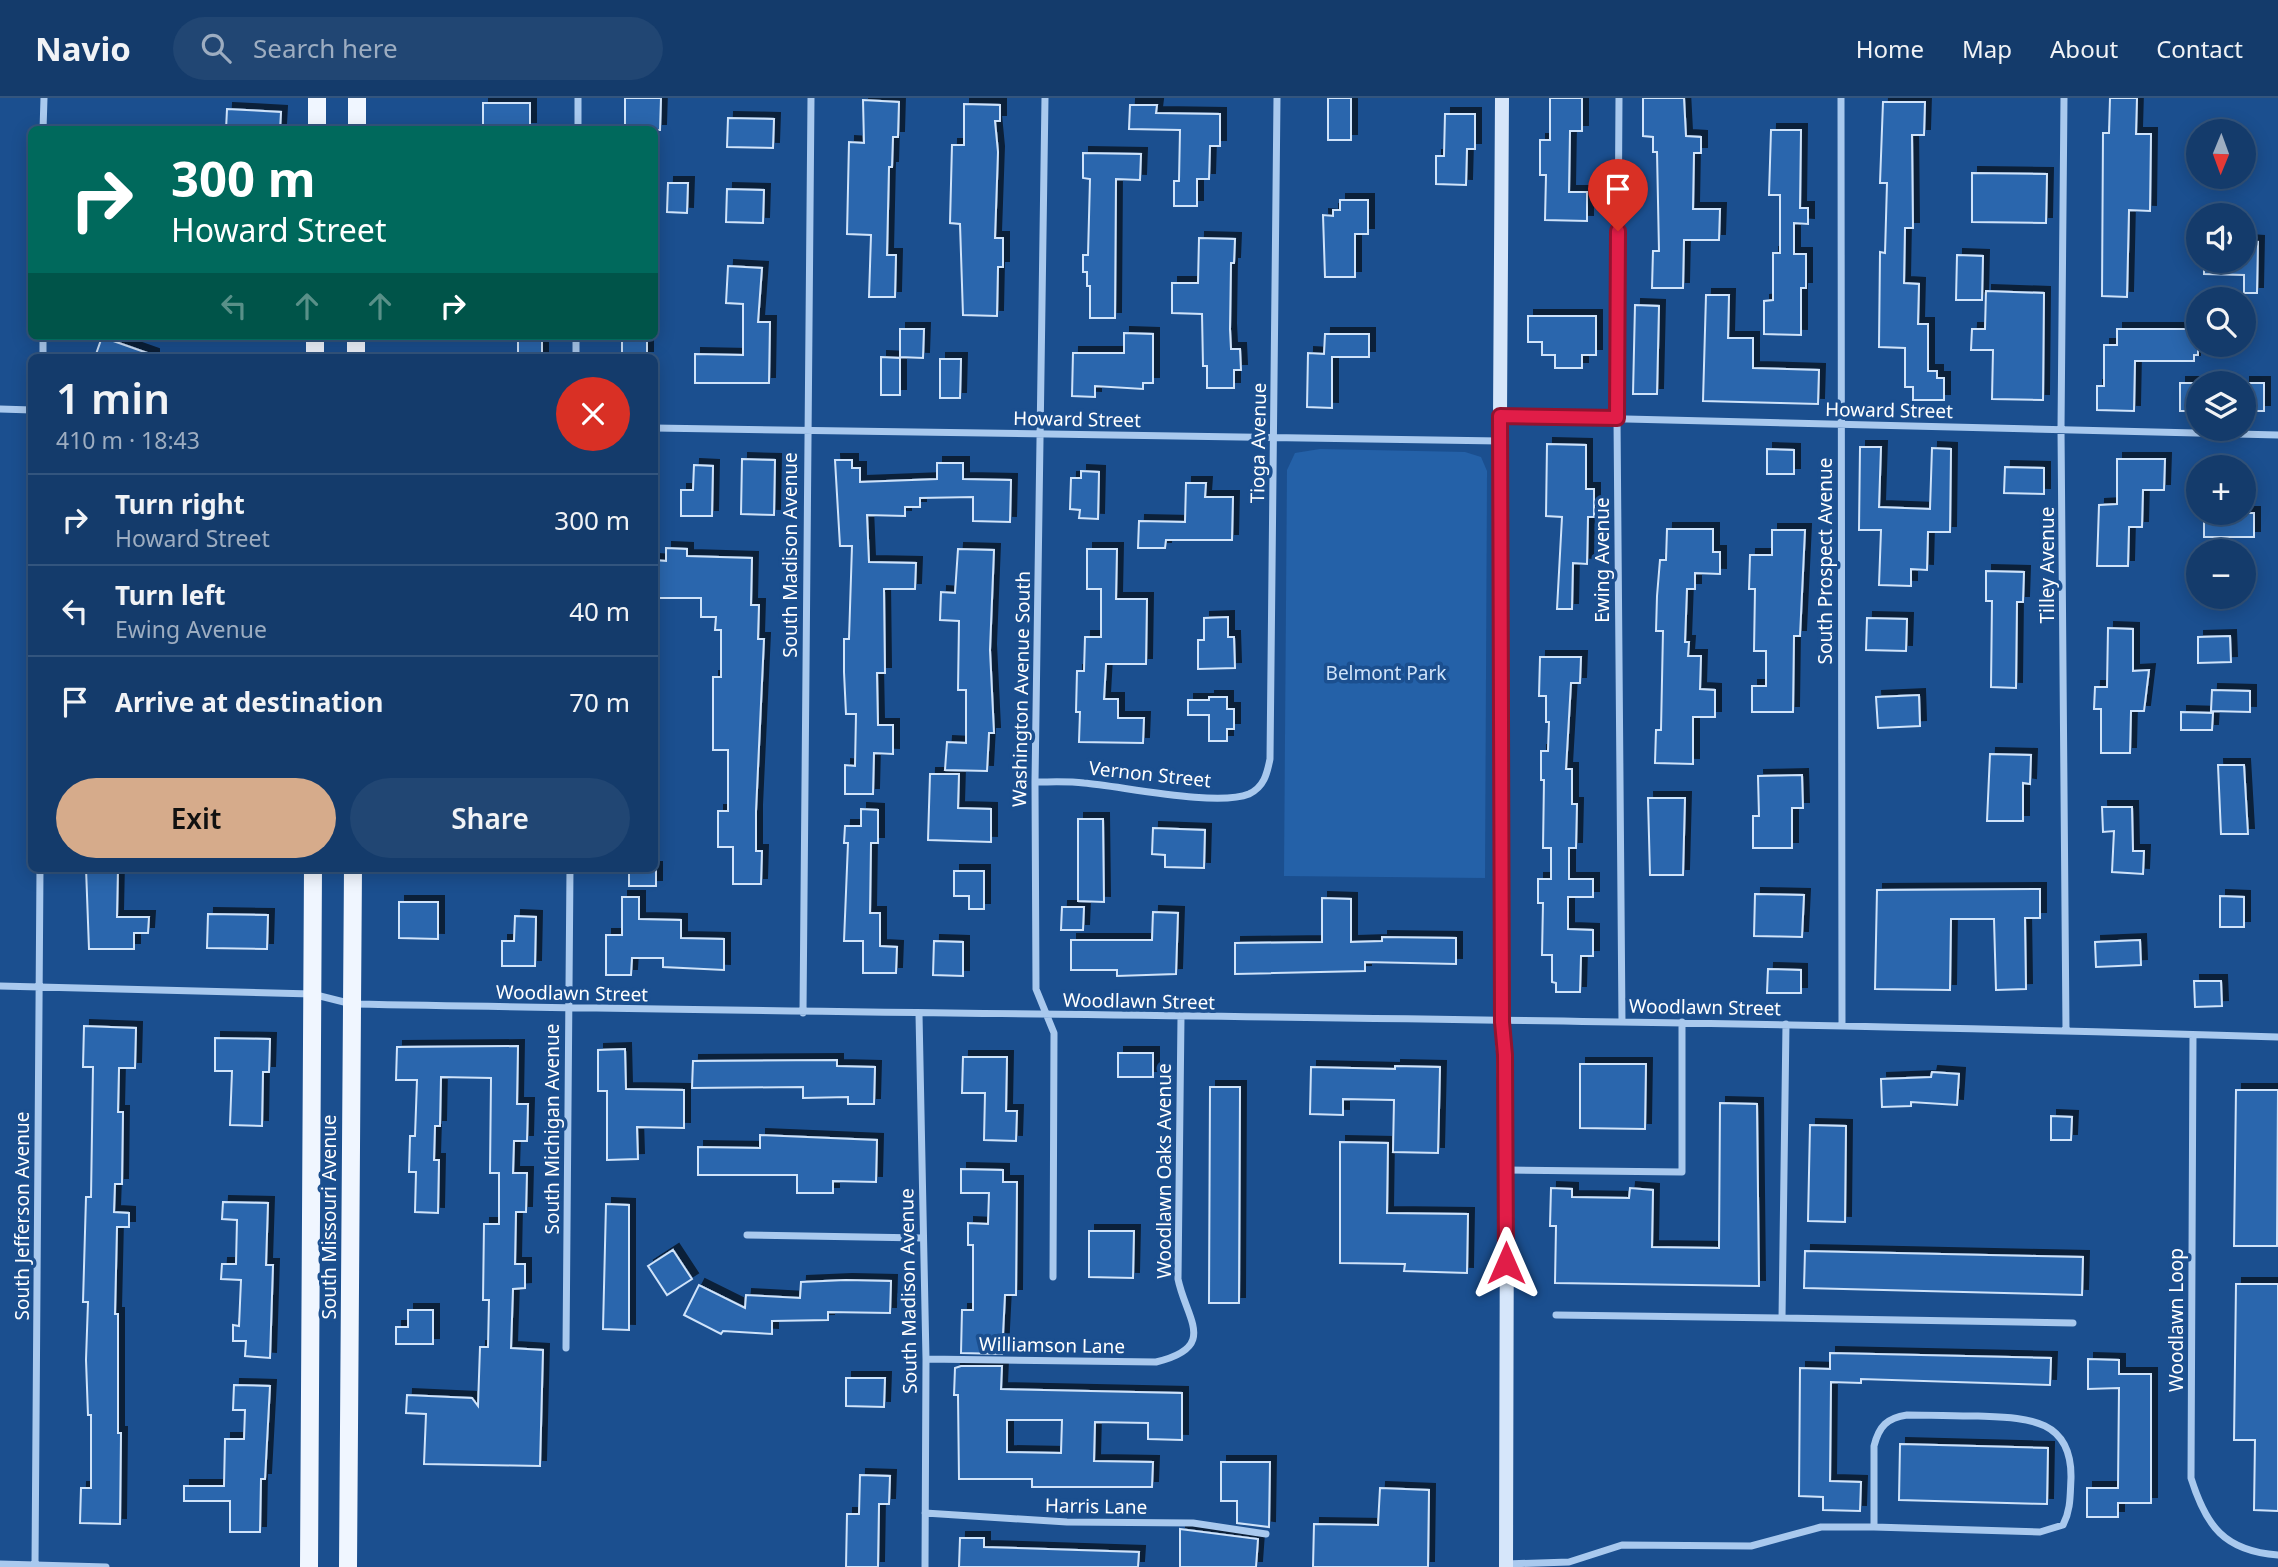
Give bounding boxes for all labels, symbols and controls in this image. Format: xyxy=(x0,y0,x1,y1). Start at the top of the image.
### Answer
search box xyxy=(173,17,663,80)
text: Navio xyxy=(35,26,131,71)
icon: search xyxy=(197,29,235,67)
text: Search here xyxy=(253,30,398,66)
text: Home xyxy=(1856,32,1924,65)
text: Map xyxy=(1962,32,2012,65)
text: About xyxy=(2050,32,2118,65)
text: Contact xyxy=(2156,32,2243,65)
north arrow xyxy=(2186,119,2256,189)
map controls xyxy=(2186,119,2256,609)
text: 300 m xyxy=(171,145,316,211)
icon: right xyxy=(56,154,147,245)
pin xyxy=(1588,159,1648,231)
icon: arrive xyxy=(1599,170,1637,208)
button: sound xyxy=(2186,203,2256,273)
text: Howard Street xyxy=(171,208,386,251)
icon: left xyxy=(215,287,253,325)
icon: ahead xyxy=(288,287,326,325)
icon: ahead xyxy=(361,287,399,325)
icon: right xyxy=(434,287,472,325)
button: search xyxy=(2186,287,2256,357)
text: 1 min xyxy=(56,369,170,426)
button: layers xyxy=(2186,371,2256,441)
button: close xyxy=(556,377,630,451)
street label: Tioga Avenue xyxy=(1244,382,1272,504)
street label: Howard Street xyxy=(1825,396,1953,424)
street label: Howard Street xyxy=(1013,405,1141,433)
text: 410 m · 18:43 xyxy=(56,424,200,456)
street label: South Madison Avenue xyxy=(777,452,803,658)
button: + xyxy=(2186,455,2256,525)
street label: South Prospect Avenue xyxy=(1812,458,1838,664)
text: Turn right xyxy=(115,486,245,522)
street label: Ewing Avenue xyxy=(1589,497,1615,623)
icon: right xyxy=(56,501,94,539)
text: 300 m xyxy=(554,502,630,538)
street label: Tilley Avenue xyxy=(2034,507,2060,623)
text: Howard Street xyxy=(115,522,270,554)
button: − xyxy=(2186,539,2256,609)
street label: Washington Avenue South xyxy=(1006,571,1036,807)
text: Turn left xyxy=(115,577,226,613)
icon: left xyxy=(56,592,94,630)
text: 40 m xyxy=(569,593,630,629)
text: Ewing Avenue xyxy=(115,613,267,645)
park label: Belmont Park xyxy=(1326,660,1446,686)
icon: arrive xyxy=(56,683,94,721)
text: Arrive at destination xyxy=(115,684,384,720)
text: 70 m xyxy=(569,684,630,720)
street label: Vernon Street xyxy=(1088,755,1212,793)
button: Exit xyxy=(56,778,336,858)
button: Share xyxy=(350,778,630,858)
street label: Woodlawn Street xyxy=(496,979,648,1007)
street label: Woodlawn Street xyxy=(1063,987,1215,1015)
street label: Woodlawn Street xyxy=(1629,993,1781,1021)
street label: South Michigan Avenue xyxy=(539,1024,565,1234)
street label: Woodlawn Oaks Avenue xyxy=(1151,1063,1177,1279)
street label: South Jefferson Avenue xyxy=(9,1112,35,1320)
street label: South Missouri Avenue xyxy=(316,1114,342,1320)
street label: South Madison Avenue xyxy=(893,1188,923,1394)
position arrow xyxy=(1469,1226,1543,1300)
street label: Woodlawn Loop xyxy=(2163,1248,2189,1392)
street label: Williamson Lane xyxy=(979,1331,1125,1359)
street label: Harris Lane xyxy=(1045,1492,1147,1520)

